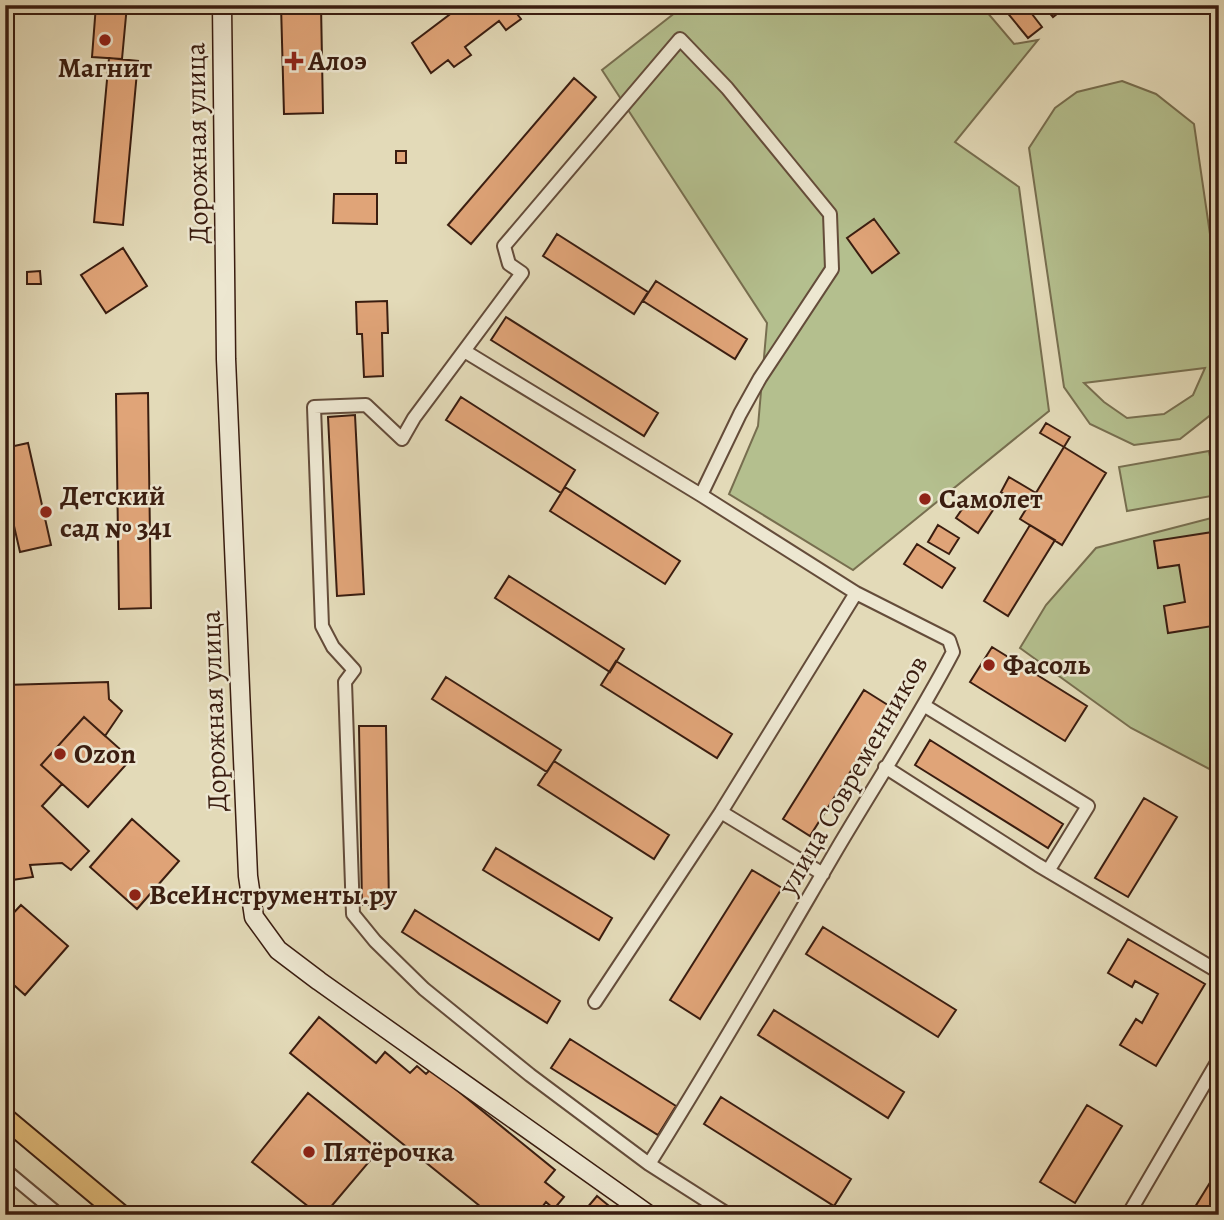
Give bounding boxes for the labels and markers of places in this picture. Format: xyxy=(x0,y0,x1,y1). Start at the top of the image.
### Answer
marker: Магнит xyxy=(97,32,113,48)
place label: Алоэ xyxy=(307,42,367,80)
place label: Магнит xyxy=(58,49,153,87)
marker: Алоэ xyxy=(286,53,302,69)
place label: Детский сад № 341 xyxy=(60,477,172,547)
place label: Самолет xyxy=(939,480,1043,518)
marker: Самолет xyxy=(917,491,933,507)
marker: Детский сад № 341 xyxy=(38,504,54,520)
place label: Фасоль xyxy=(1003,646,1090,684)
marker: Фасоль xyxy=(981,657,997,673)
place label: Ozon xyxy=(74,735,136,773)
marker: Ozon xyxy=(52,746,68,762)
place label: ВсеИнструменты.ру xyxy=(149,876,397,914)
marker: ВсеИнструменты.ру xyxy=(127,887,143,903)
place label: Пятёрочка xyxy=(323,1133,455,1171)
marker: Пятёрочка xyxy=(301,1144,317,1160)

